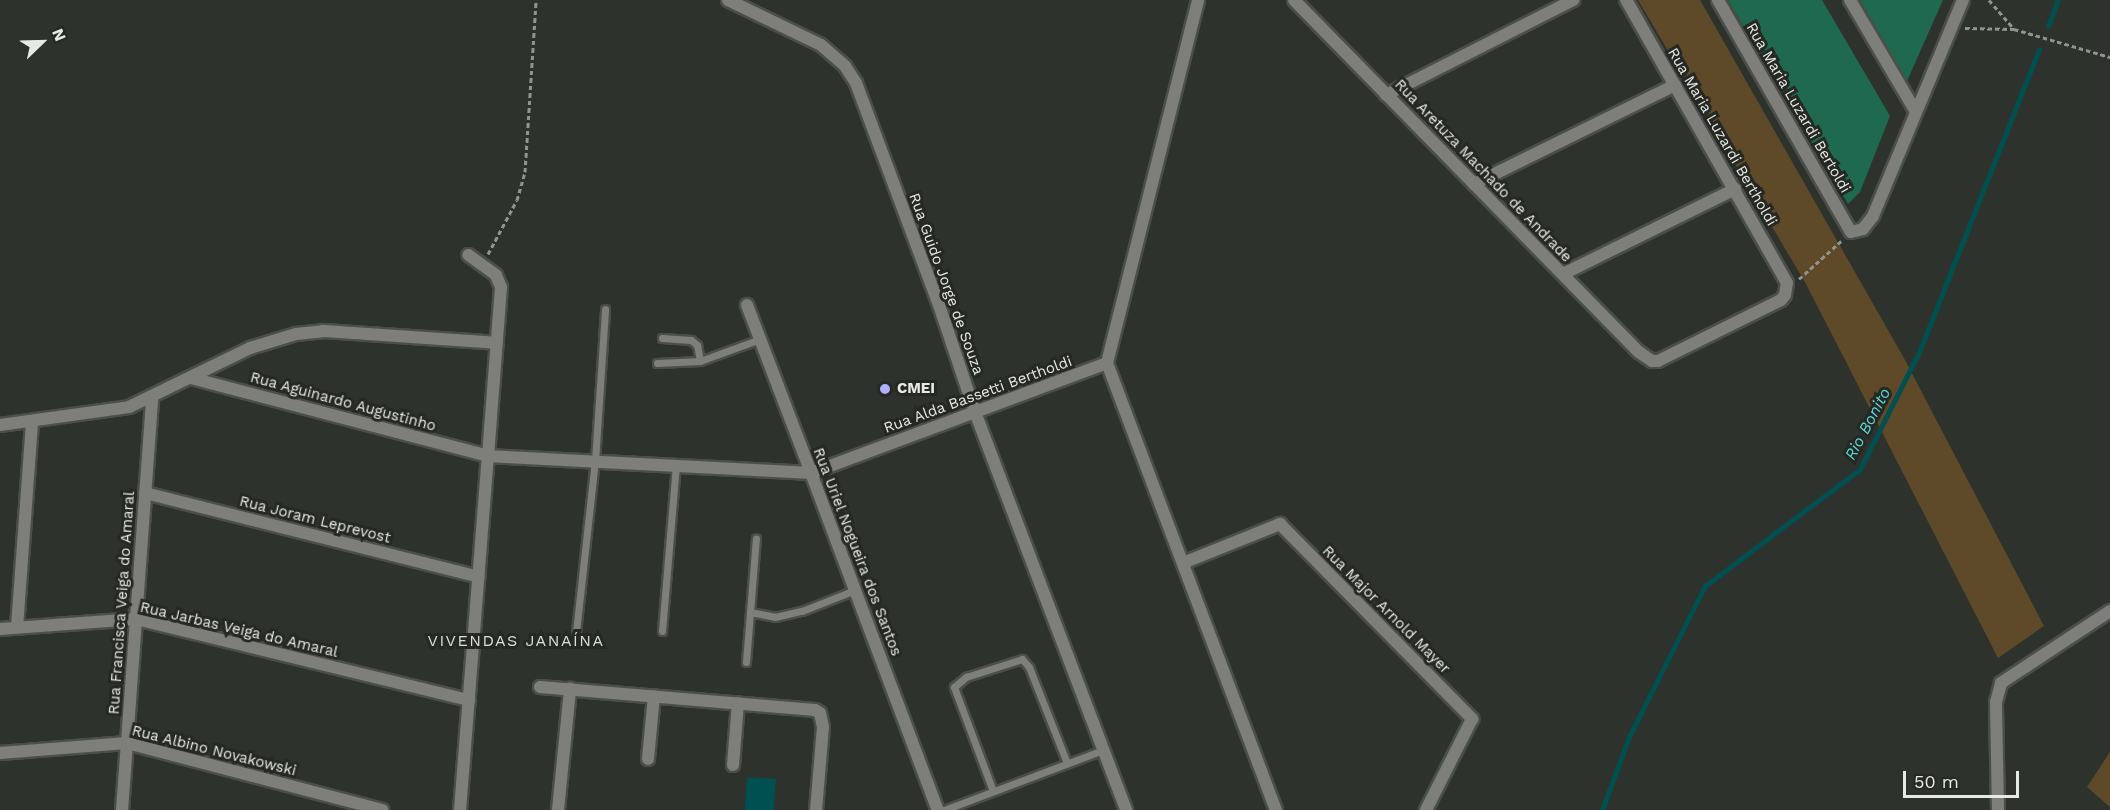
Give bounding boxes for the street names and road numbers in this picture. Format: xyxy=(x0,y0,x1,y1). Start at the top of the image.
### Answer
street label: Rua Maria Luzardi Bertoldi xyxy=(1742,20,1854,196)
street label: Rua Maria Luzardi Bertholdi xyxy=(1663,45,1781,229)
street label: Rua Aretuza Machado de Andrade xyxy=(1390,75,1576,267)
street label: Rua Guido Jorge de Souza xyxy=(905,190,987,378)
street label: Rua Alda Bassetti Bertholdi xyxy=(881,352,1075,438)
street label: Rua Aguinardo Augustinho xyxy=(247,368,439,436)
street label: Rua Uriel Nogueira dos Santos xyxy=(809,445,905,659)
street label: Rua Francisca Veiga do Amaral xyxy=(105,490,139,716)
street label: Rua Joram Leprevost xyxy=(237,492,393,548)
street label: Rua Major Arnold Mayer xyxy=(1318,542,1454,678)
street label: Rua Jarbas Veiga do Amaral xyxy=(137,598,341,662)
street label: Rua Albino Novakowski xyxy=(129,722,299,780)

